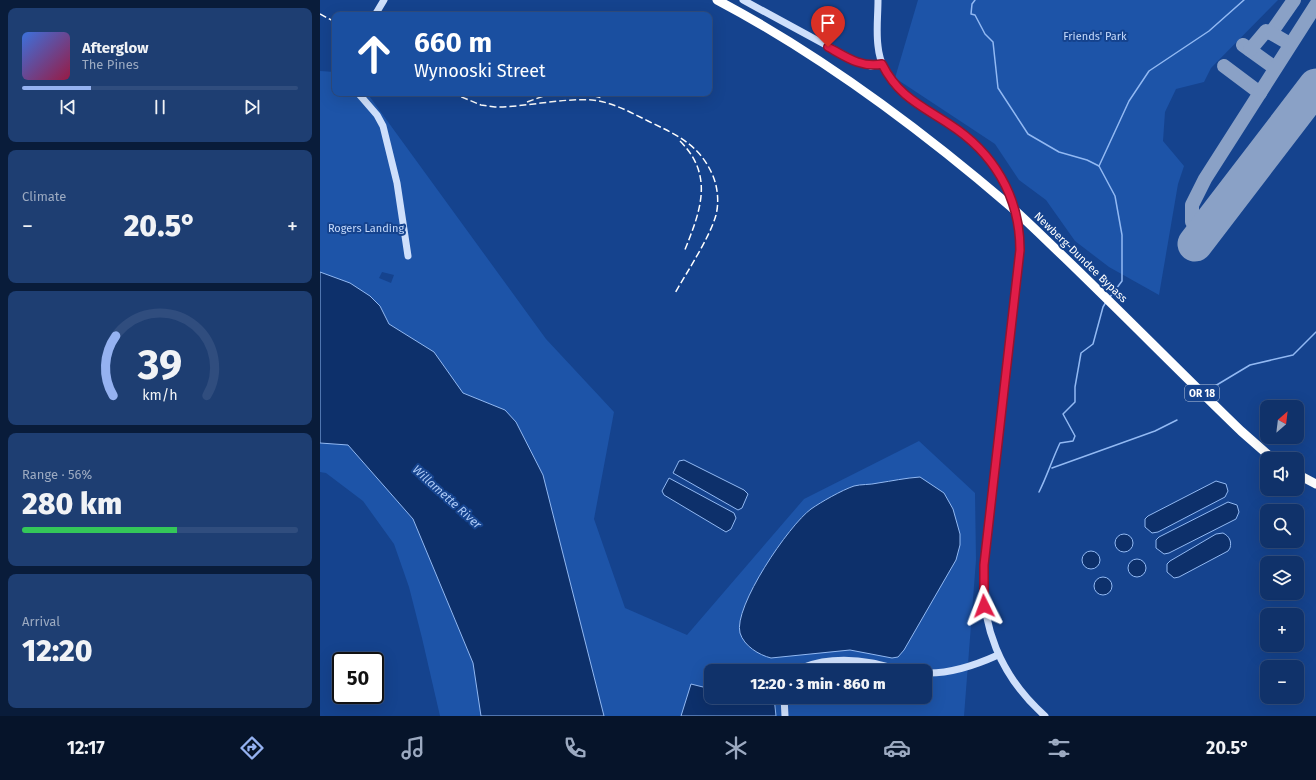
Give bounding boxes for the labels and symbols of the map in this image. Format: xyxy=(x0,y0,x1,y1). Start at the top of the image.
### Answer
pin xyxy=(811,6,845,47)
park label: Friends' Park xyxy=(1063,30,1127,43)
street label: Newberg-Dundee Bypass xyxy=(1032,210,1130,305)
park label: Rogers Landing xyxy=(328,222,404,235)
road number: OR 18 xyxy=(1185,385,1219,401)
north arrow xyxy=(1260,400,1304,444)
water label: Willamette River xyxy=(410,462,485,532)
position arrow xyxy=(963,585,1005,627)
speed limit sign: 50 xyxy=(332,652,384,704)

